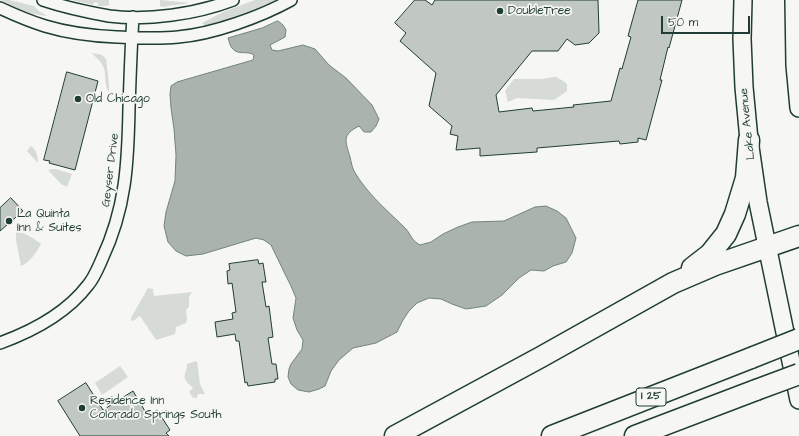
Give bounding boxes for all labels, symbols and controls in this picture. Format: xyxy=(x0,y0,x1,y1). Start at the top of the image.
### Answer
place label: DoubleTree xyxy=(508,4,571,18)
marker: DoubleTree xyxy=(495,6,505,16)
scale bar xyxy=(663,8,752,34)
text: 50 m xyxy=(668,14,698,31)
street label: Lake Avenue xyxy=(737,87,759,161)
place label: Old Chicago xyxy=(86,92,150,106)
marker: Old Chicago xyxy=(73,94,83,104)
street label: Geyser Drive xyxy=(99,132,123,208)
place label: La Quinta Inn & Suites xyxy=(17,207,81,235)
marker: La Quinta Inn & Suites xyxy=(4,216,14,226)
road number: I 25 xyxy=(636,388,666,406)
place label: Residence Inn Colorado Springs South xyxy=(90,394,222,422)
marker: Residence Inn Colorado Springs South xyxy=(77,403,87,413)

